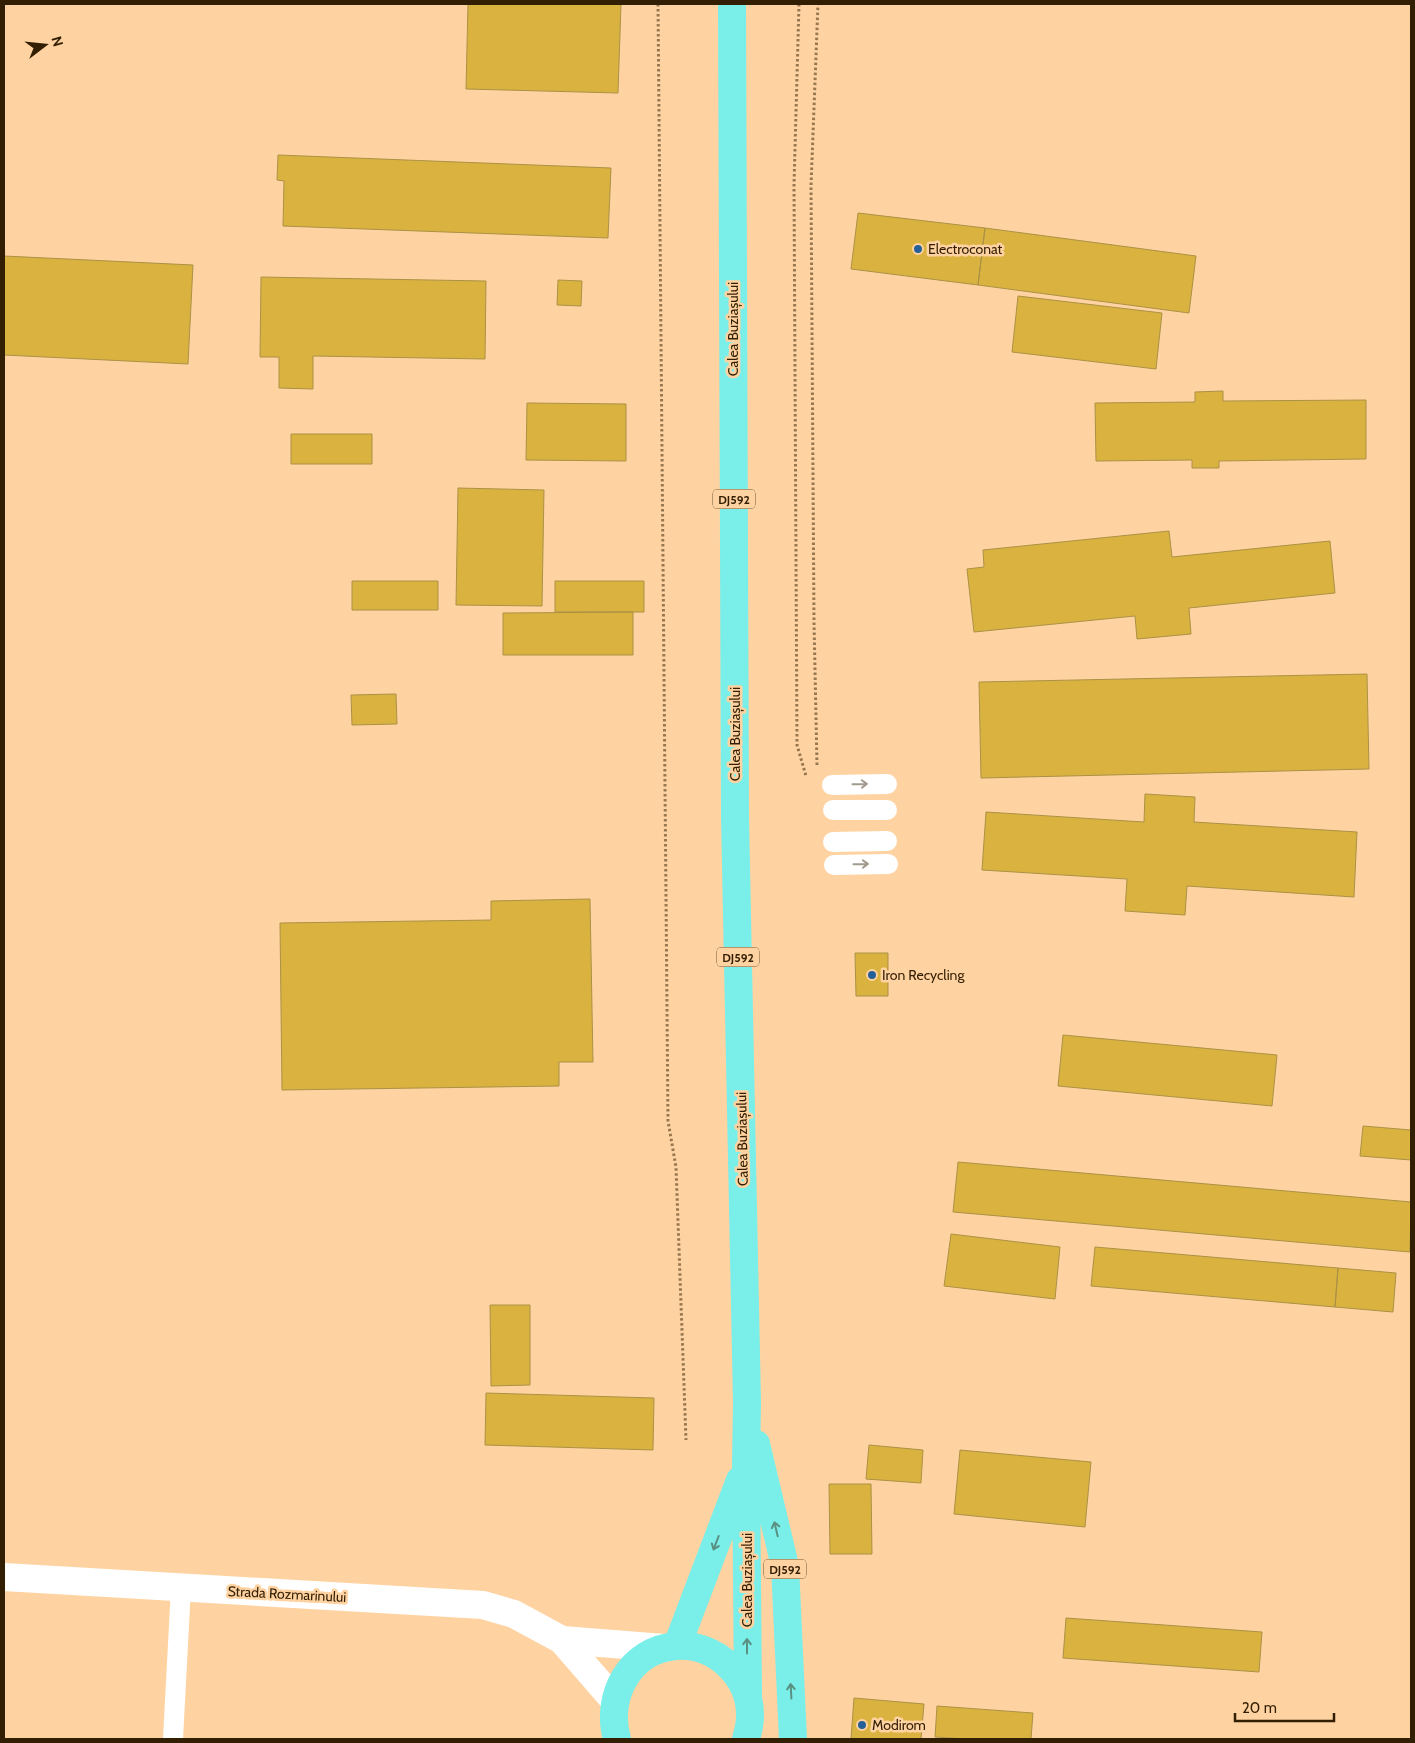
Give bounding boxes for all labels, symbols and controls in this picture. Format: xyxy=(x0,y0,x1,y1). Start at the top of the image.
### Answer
north arrow xyxy=(20,20,70,70)
text: N xyxy=(47,34,68,49)
place label: Electroconat xyxy=(928,240,1003,258)
marker: Electroconat xyxy=(912,243,924,255)
street label: Calea Buziașului xyxy=(724,282,742,376)
road number: DJ592 xyxy=(713,489,755,508)
street label: Calea Buziașului xyxy=(726,687,744,781)
one-way arrow xyxy=(851,779,867,789)
one-way arrow xyxy=(852,859,869,869)
road number: DJ592 xyxy=(717,948,759,966)
place label: Iron Recycling xyxy=(882,966,965,984)
marker: Iron Recycling xyxy=(866,969,878,981)
street label: Calea Buziașului xyxy=(732,1092,752,1186)
one-way arrow xyxy=(771,1522,780,1538)
street label: Calea Buziașului xyxy=(738,1533,756,1627)
one-way arrow xyxy=(711,1535,720,1550)
road number: DJ592 xyxy=(764,1560,806,1578)
street label: Strada Rozmarinului xyxy=(227,1582,347,1606)
one-way arrow xyxy=(742,1639,752,1655)
one-way arrow xyxy=(786,1683,795,1699)
scale bar xyxy=(1235,1690,1334,1722)
text: 20 m xyxy=(1242,1699,1277,1717)
place label: Modirom xyxy=(872,1716,926,1734)
marker: Modirom xyxy=(856,1719,868,1731)

